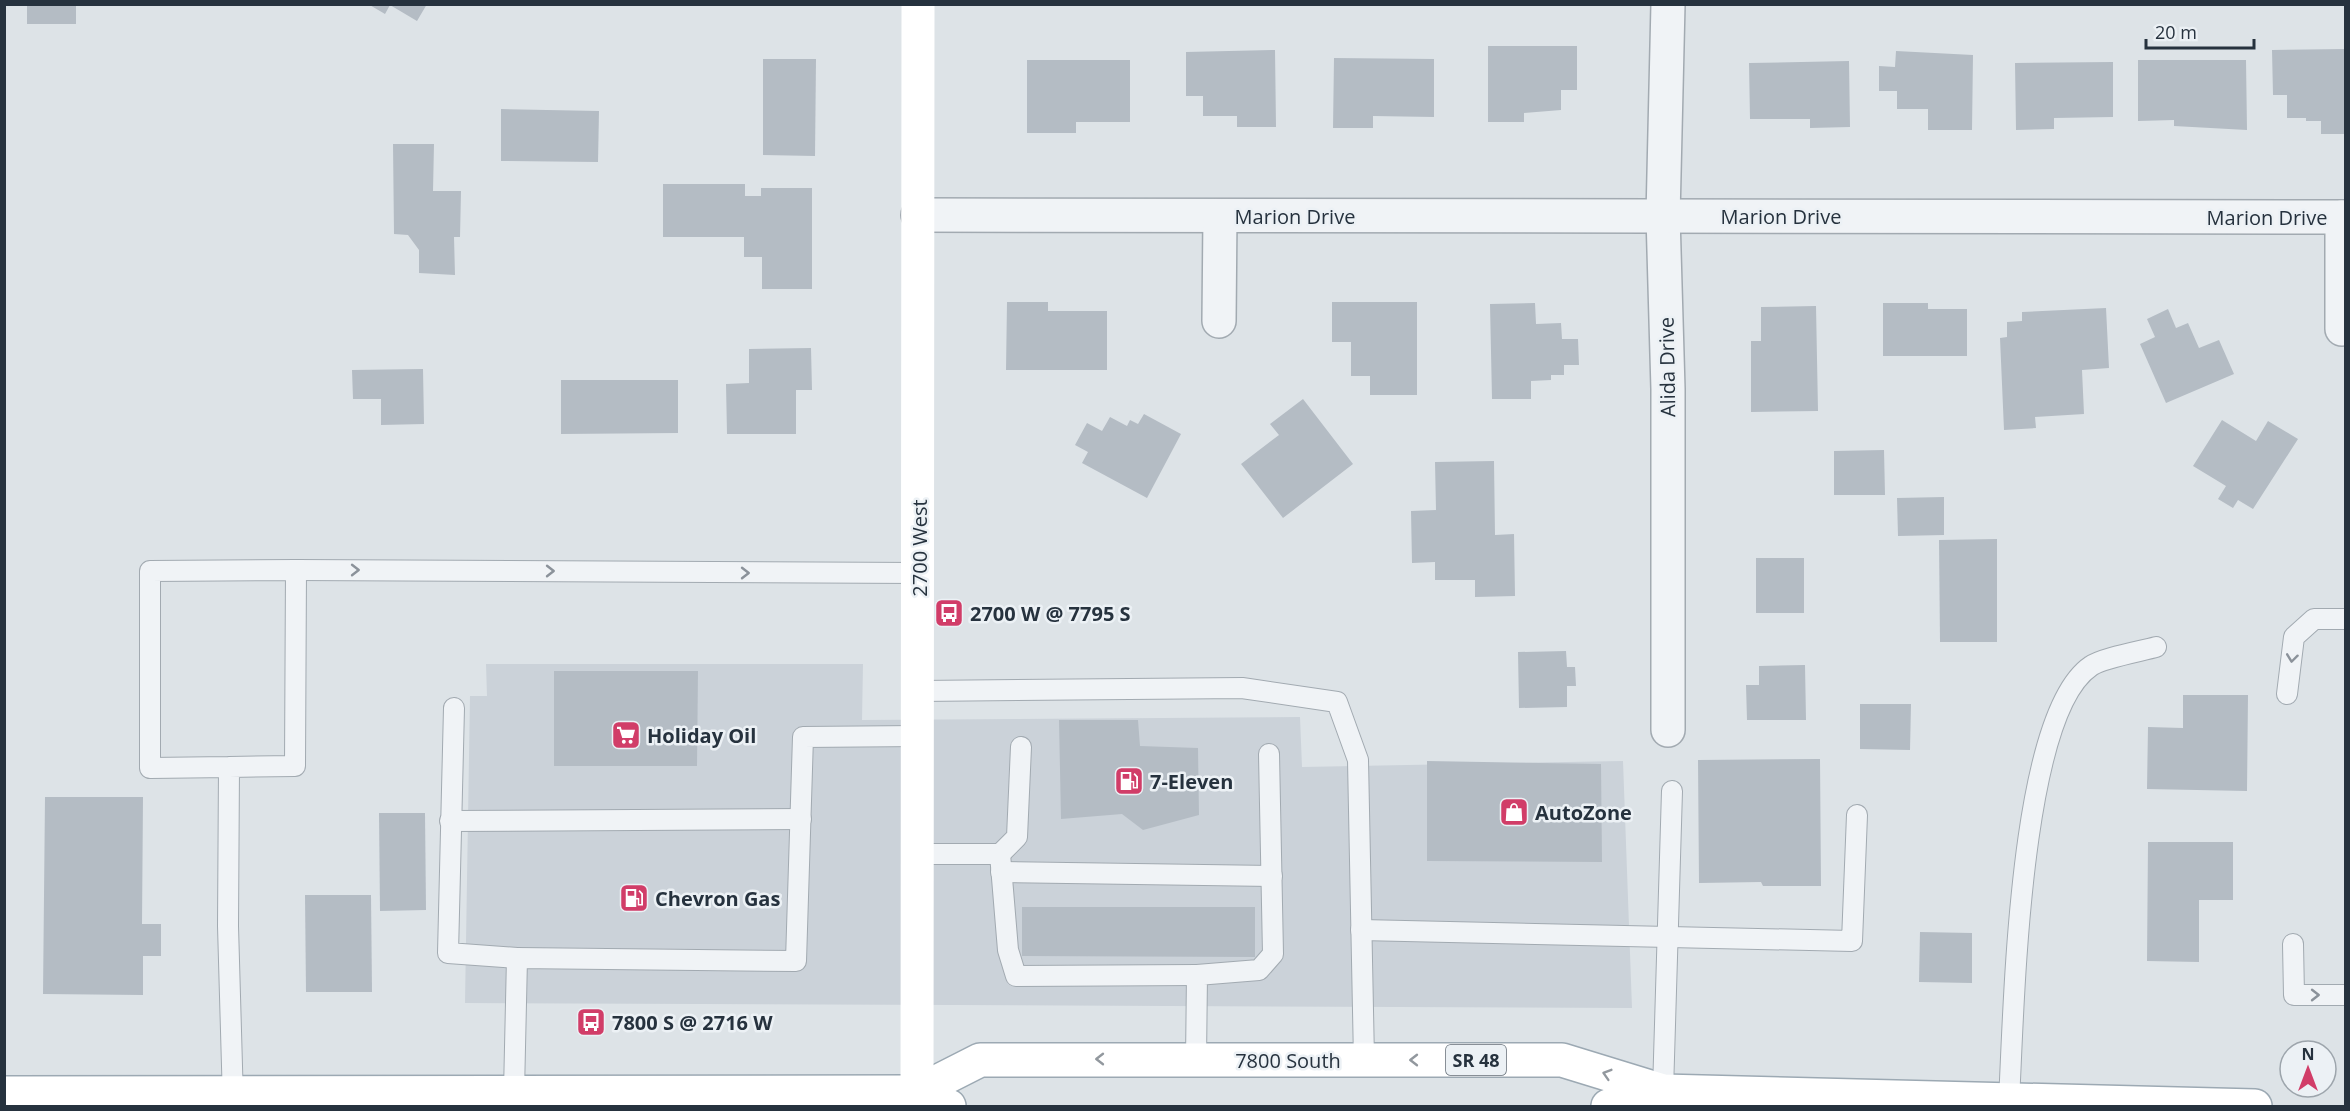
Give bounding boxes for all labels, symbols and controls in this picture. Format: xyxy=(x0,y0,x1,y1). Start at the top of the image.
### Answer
scale bar xyxy=(2146,12,2254,50)
text: 20 m xyxy=(2155,20,2197,44)
street label: Marion Drive xyxy=(1235,203,1355,230)
street label: Marion Drive xyxy=(1721,203,1841,230)
street label: Marion Drive xyxy=(2207,204,2327,231)
street label: Alida Drive xyxy=(1653,317,1681,417)
street label: 2700 West xyxy=(906,499,933,597)
one-way arrow xyxy=(350,564,359,576)
one-way arrow xyxy=(545,565,554,577)
one-way arrow xyxy=(740,567,749,579)
bus stop icon: 2700 W @ 7795 S xyxy=(933,597,965,629)
place label: 2700 W @ 7795 S xyxy=(970,600,1131,627)
one-way arrow xyxy=(2286,653,2299,662)
supermarket icon: Holiday Oil xyxy=(610,719,642,751)
place label: Holiday Oil xyxy=(647,722,756,749)
fuel station icon: 7-Eleven xyxy=(1113,765,1145,797)
place label: 7-Eleven xyxy=(1150,768,1233,795)
shop icon: AutoZone xyxy=(1498,796,1530,828)
place label: AutoZone xyxy=(1535,799,1632,826)
fuel station icon: Chevron Gas xyxy=(618,882,650,914)
place label: Chevron Gas xyxy=(655,885,780,912)
one-way arrow xyxy=(2311,989,2320,1001)
bus stop icon: 7800 S @ 2716 W xyxy=(575,1006,607,1038)
place label: 7800 S @ 2716 W xyxy=(612,1009,773,1036)
north arrow xyxy=(2278,1039,2338,1099)
text: N xyxy=(2301,1043,2315,1065)
road number: SR 48 xyxy=(1446,1045,1506,1075)
street label: 7800 South xyxy=(1235,1047,1341,1074)
one-way arrow xyxy=(1096,1053,1105,1065)
one-way arrow xyxy=(1410,1054,1419,1066)
one-way arrow xyxy=(1602,1069,1613,1081)

